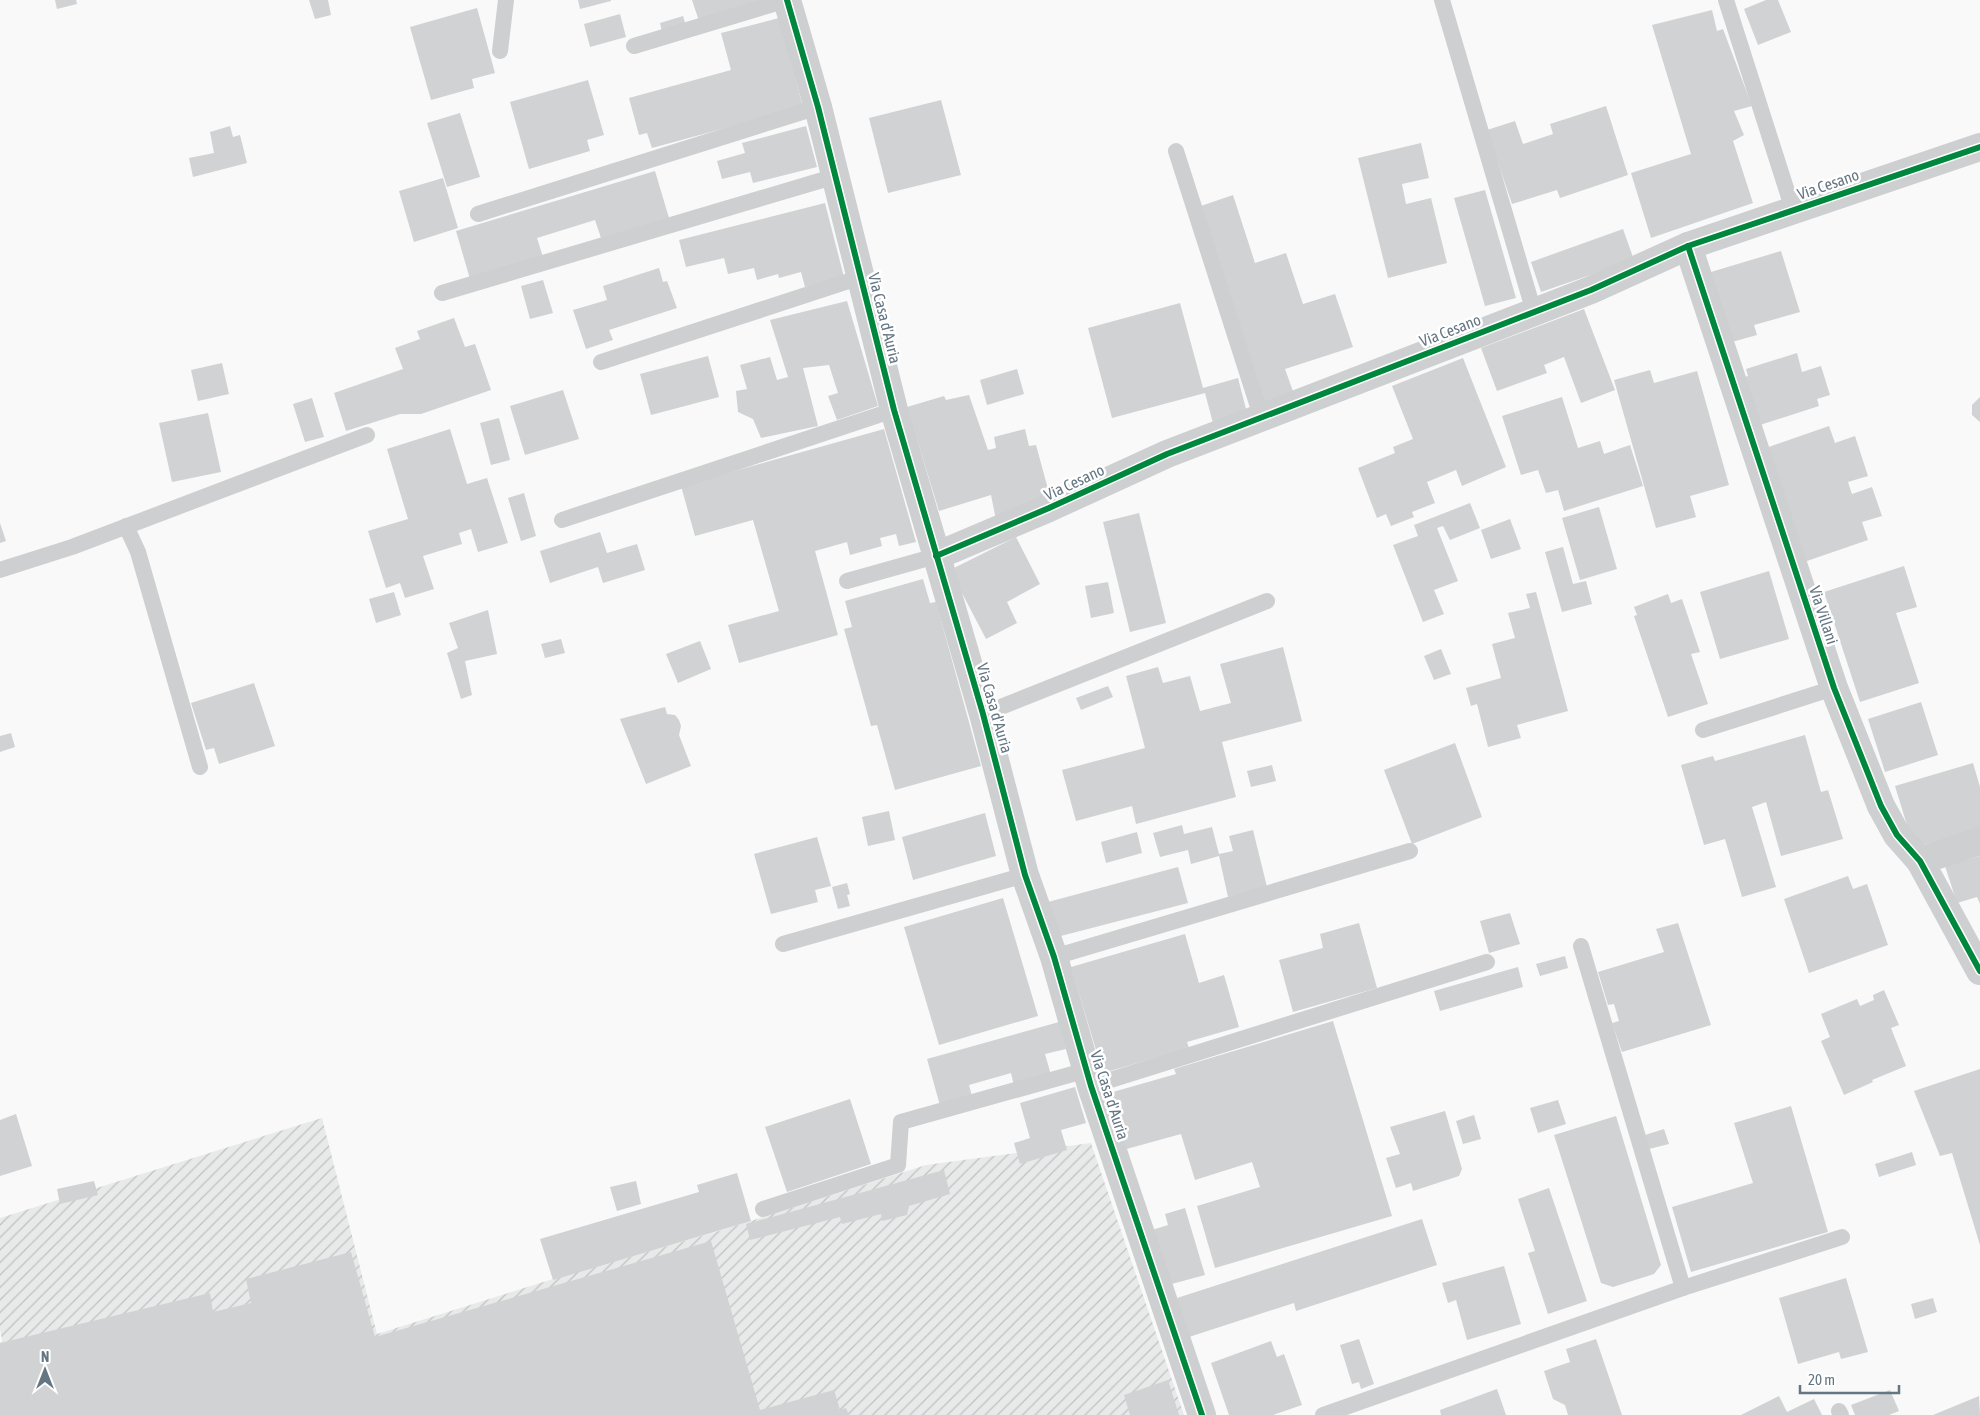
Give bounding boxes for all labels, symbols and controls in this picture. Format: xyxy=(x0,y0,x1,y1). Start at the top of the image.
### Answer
street label: Via Cesano xyxy=(1795,165,1861,203)
street label: Via Casa d'Auria xyxy=(865,271,905,365)
street label: Via Cesano xyxy=(1417,310,1483,350)
street label: Via Cesano xyxy=(1041,460,1107,504)
street label: Via Villani xyxy=(1806,584,1842,646)
street label: Via Casa d'Auria xyxy=(974,661,1016,755)
street label: Via Casa d'Auria xyxy=(1087,1048,1133,1142)
north arrow xyxy=(20,1345,70,1395)
text: N xyxy=(41,1349,49,1365)
scale bar xyxy=(1800,1362,1899,1394)
text: 20 m xyxy=(1808,1371,1835,1388)

